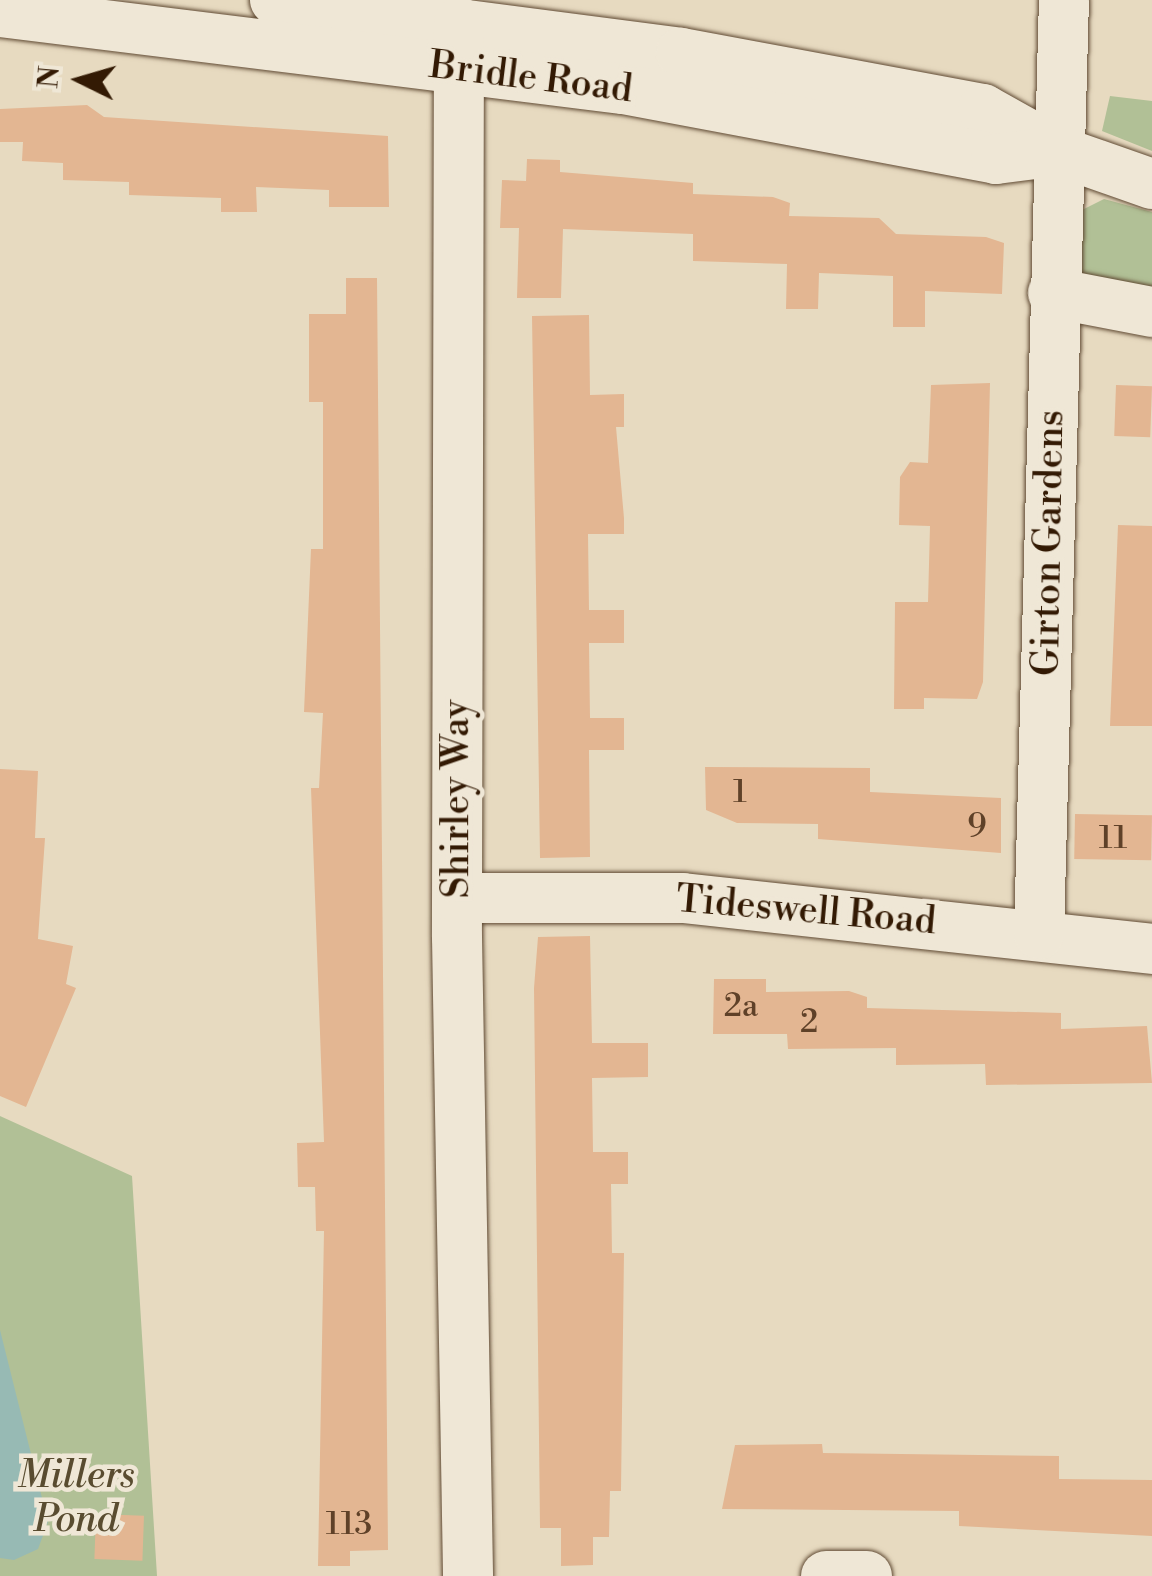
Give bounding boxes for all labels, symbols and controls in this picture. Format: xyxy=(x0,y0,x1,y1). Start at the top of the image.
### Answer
north arrow xyxy=(30,30,130,130)
street label: Bridle Road xyxy=(427,43,635,113)
text: N xyxy=(31,65,68,90)
street label: Girton Gardens xyxy=(1024,409,1074,677)
street label: Shirley Way xyxy=(434,700,480,898)
house number: 1 xyxy=(733,773,747,811)
house number: 9 xyxy=(967,807,987,845)
house number: 11 xyxy=(1099,819,1127,857)
street label: Tideswell Road xyxy=(674,877,938,945)
house number: 2a xyxy=(724,987,758,1025)
house number: 2 xyxy=(800,1003,818,1041)
park label: Millers Pond xyxy=(17,1453,135,1542)
house number: 113 xyxy=(326,1505,372,1543)

